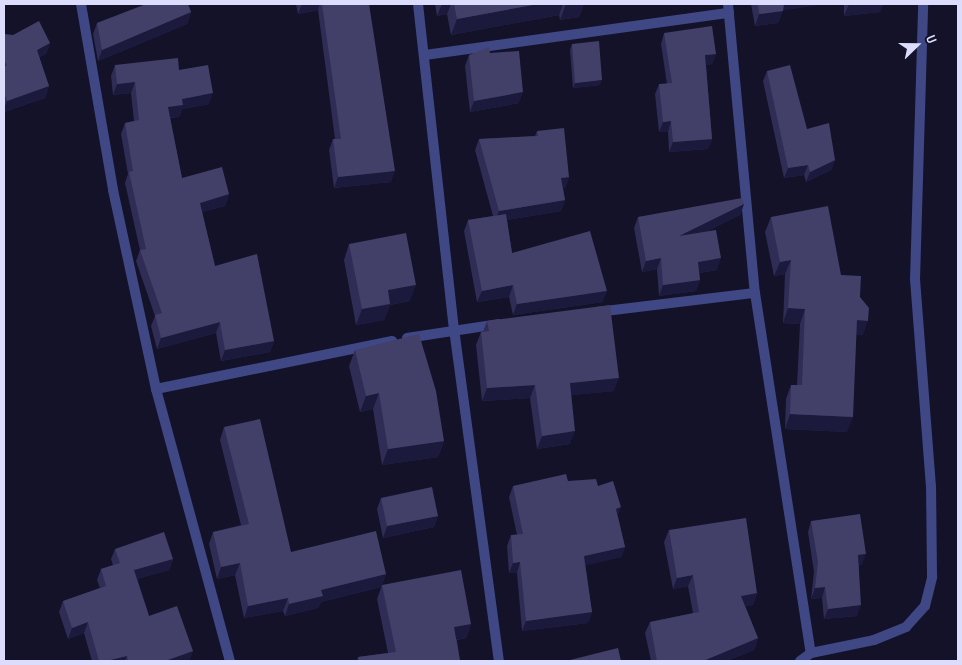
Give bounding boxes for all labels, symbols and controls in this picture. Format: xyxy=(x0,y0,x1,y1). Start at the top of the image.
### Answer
north arrow xyxy=(892,20,942,70)
text: U xyxy=(922,33,941,46)

